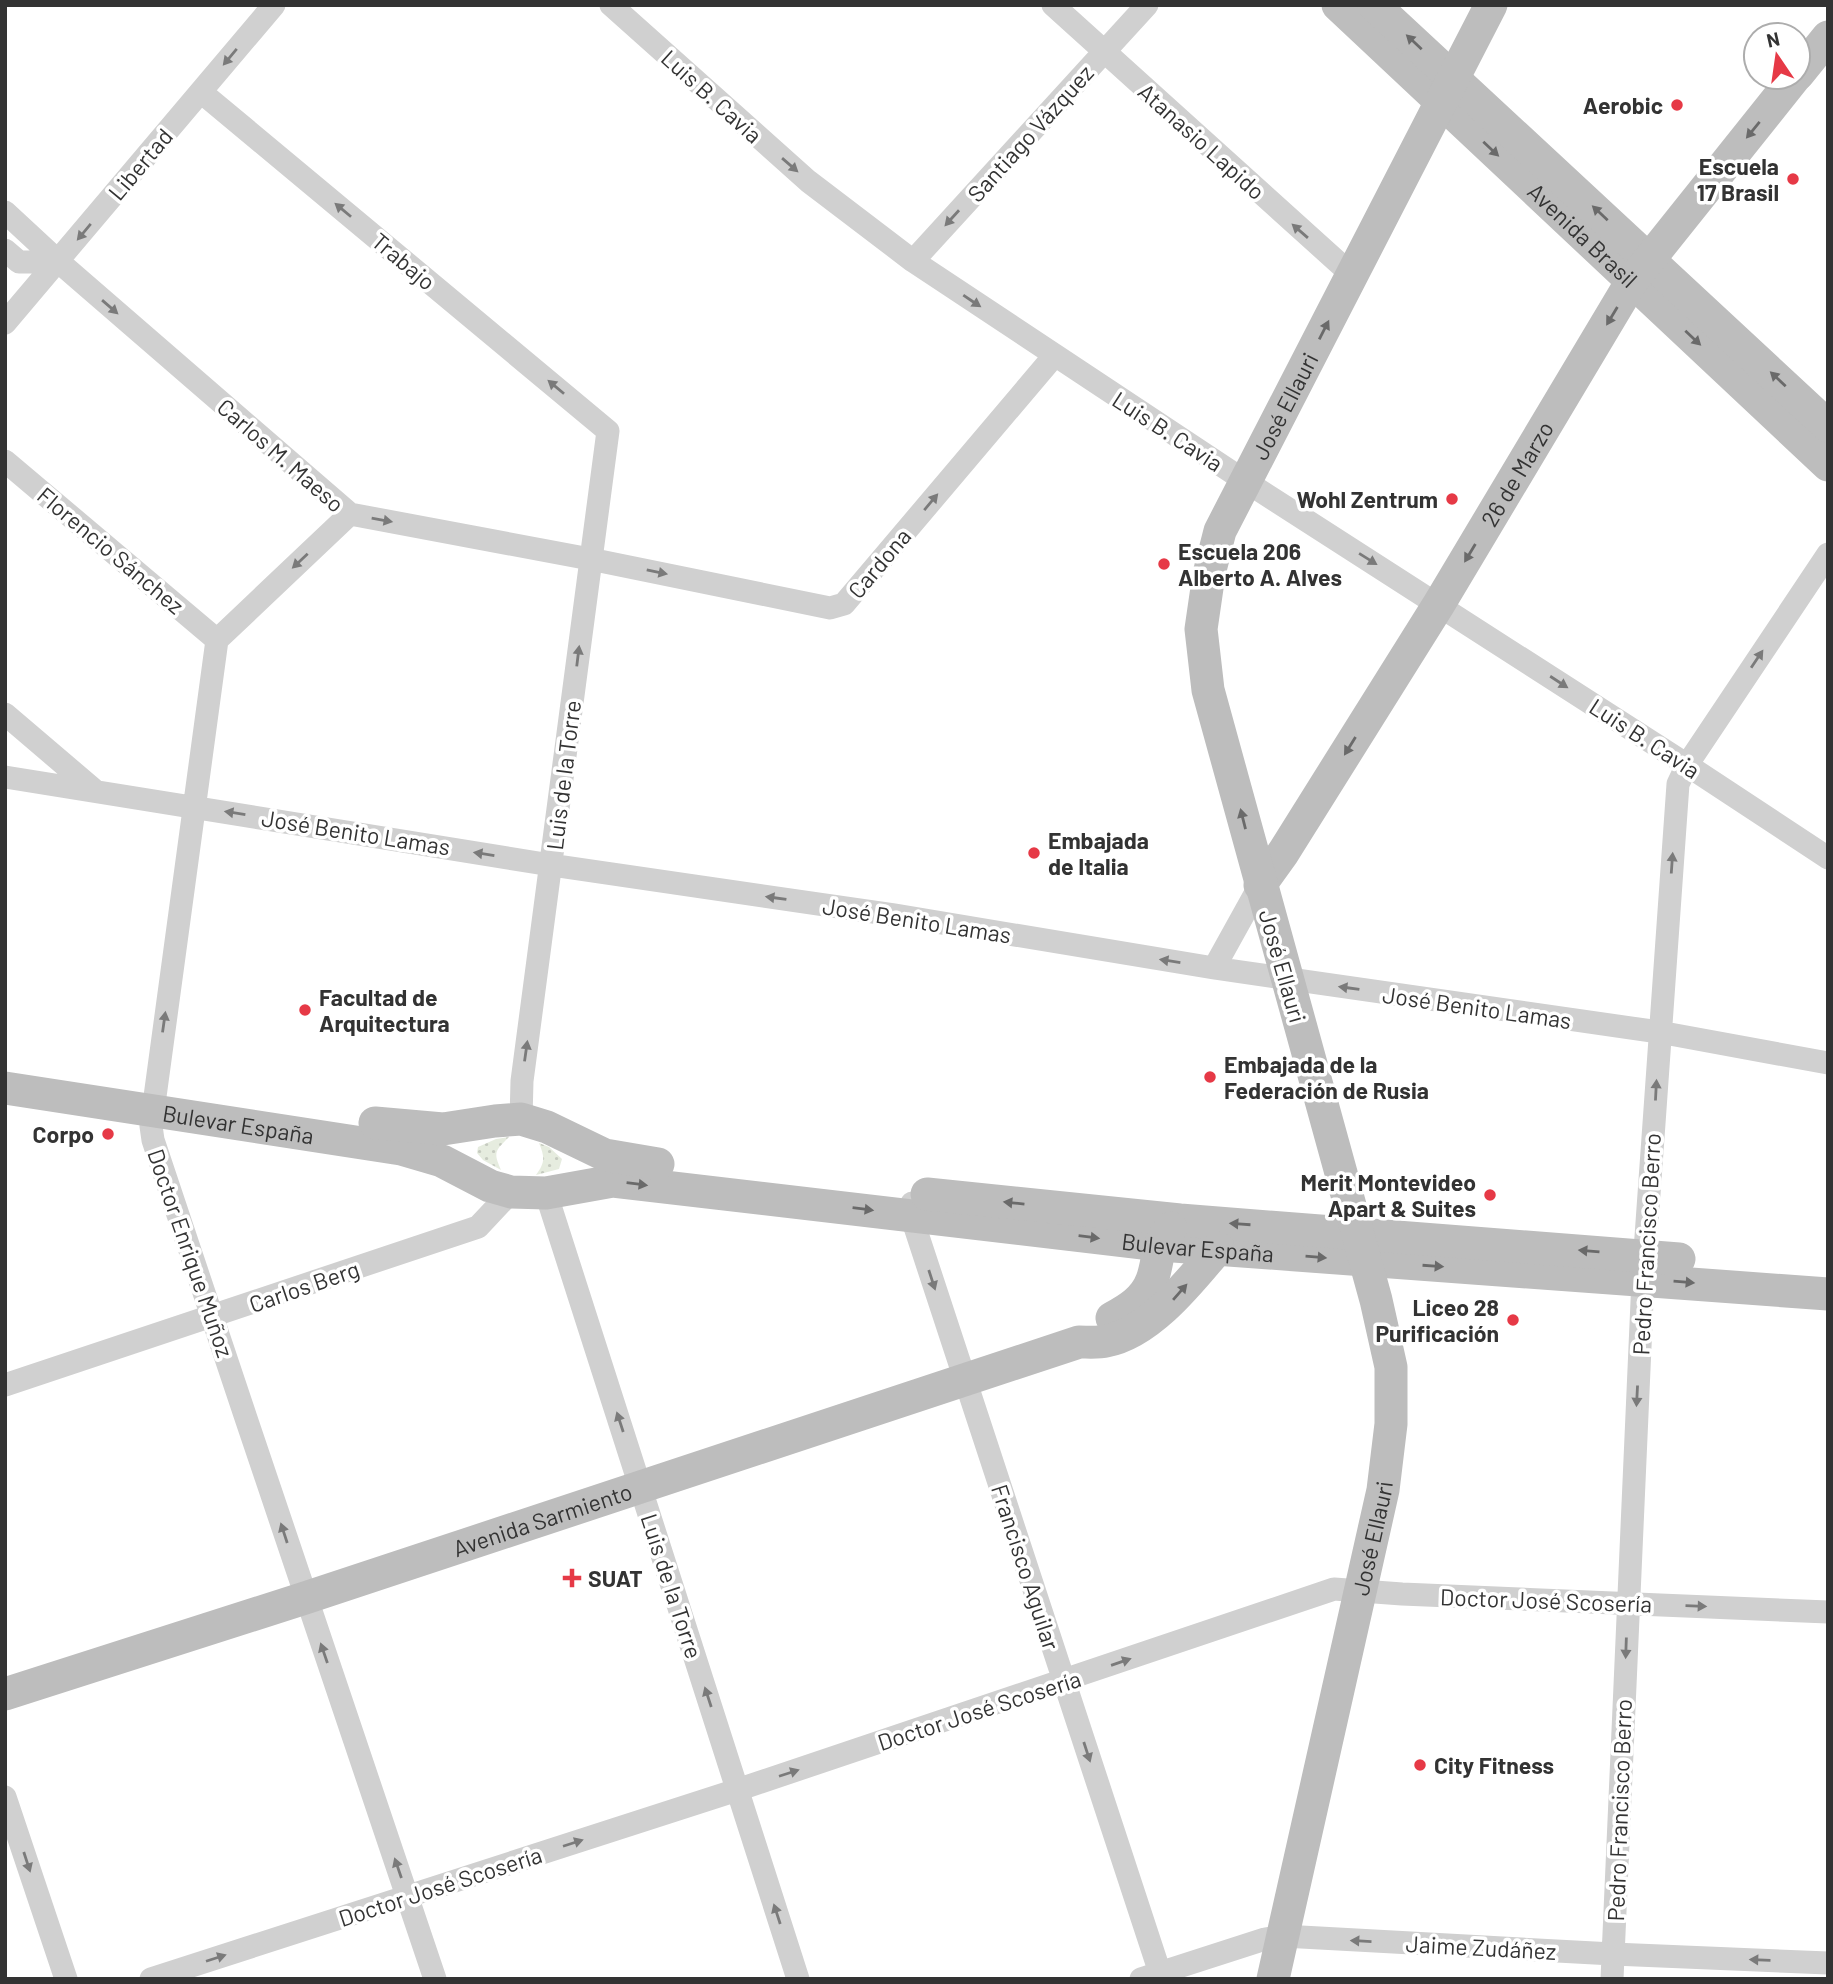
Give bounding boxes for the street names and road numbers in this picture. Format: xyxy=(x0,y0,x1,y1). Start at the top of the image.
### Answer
street label: Luis B. Cavia xyxy=(656,43,768,149)
street label: Santiago Vázquez xyxy=(961,59,1099,207)
street label: Atanasio Lapido xyxy=(1133,77,1271,205)
street label: Libertad xyxy=(102,122,178,206)
street label: Avenida Brasil xyxy=(1522,177,1644,293)
street label: Trabajo xyxy=(366,226,442,296)
street label: José Ellauri xyxy=(1245,348,1324,464)
street label: Luis B. Cavia xyxy=(1108,385,1228,477)
street label: Carlos M. Maeso xyxy=(212,392,350,518)
street label: 26 de Marzo xyxy=(1475,416,1559,531)
street label: Florencio Sánchez xyxy=(32,481,190,619)
street label: Cardona xyxy=(842,522,916,604)
street label: Luis B. Cavia xyxy=(1585,692,1705,784)
street label: Luis de la Torre xyxy=(540,698,586,852)
street label: José Benito Lamas xyxy=(260,803,452,861)
street label: José Benito Lamas xyxy=(821,891,1013,949)
street label: José Ellauri xyxy=(1253,906,1313,1026)
street label: José Benito Lamas xyxy=(1381,980,1573,1034)
street label: Bulevar España xyxy=(161,1098,316,1149)
street label: Pedro Francisco Berro xyxy=(1626,1132,1666,1356)
street label: Doctor Enrique Muñoz xyxy=(142,1145,240,1361)
street label: Bulevar España xyxy=(1120,1227,1275,1267)
street label: Carlos Berg xyxy=(245,1254,363,1318)
street label: Avenida Sarmiento xyxy=(449,1477,636,1562)
street label: José Ellauri xyxy=(1346,1479,1398,1598)
street label: Francisco Aguilar xyxy=(986,1481,1066,1654)
street label: Luis de la Torre xyxy=(635,1510,709,1662)
street label: Doctor José Scosería xyxy=(1439,1582,1653,1618)
street label: Doctor José Scosería xyxy=(874,1664,1084,1756)
street label: Pedro Francisco Berro xyxy=(1601,1698,1637,1922)
street label: Doctor José Scosería xyxy=(335,1840,545,1932)
street label: Jaime Zudáñez xyxy=(1405,1929,1557,1965)

